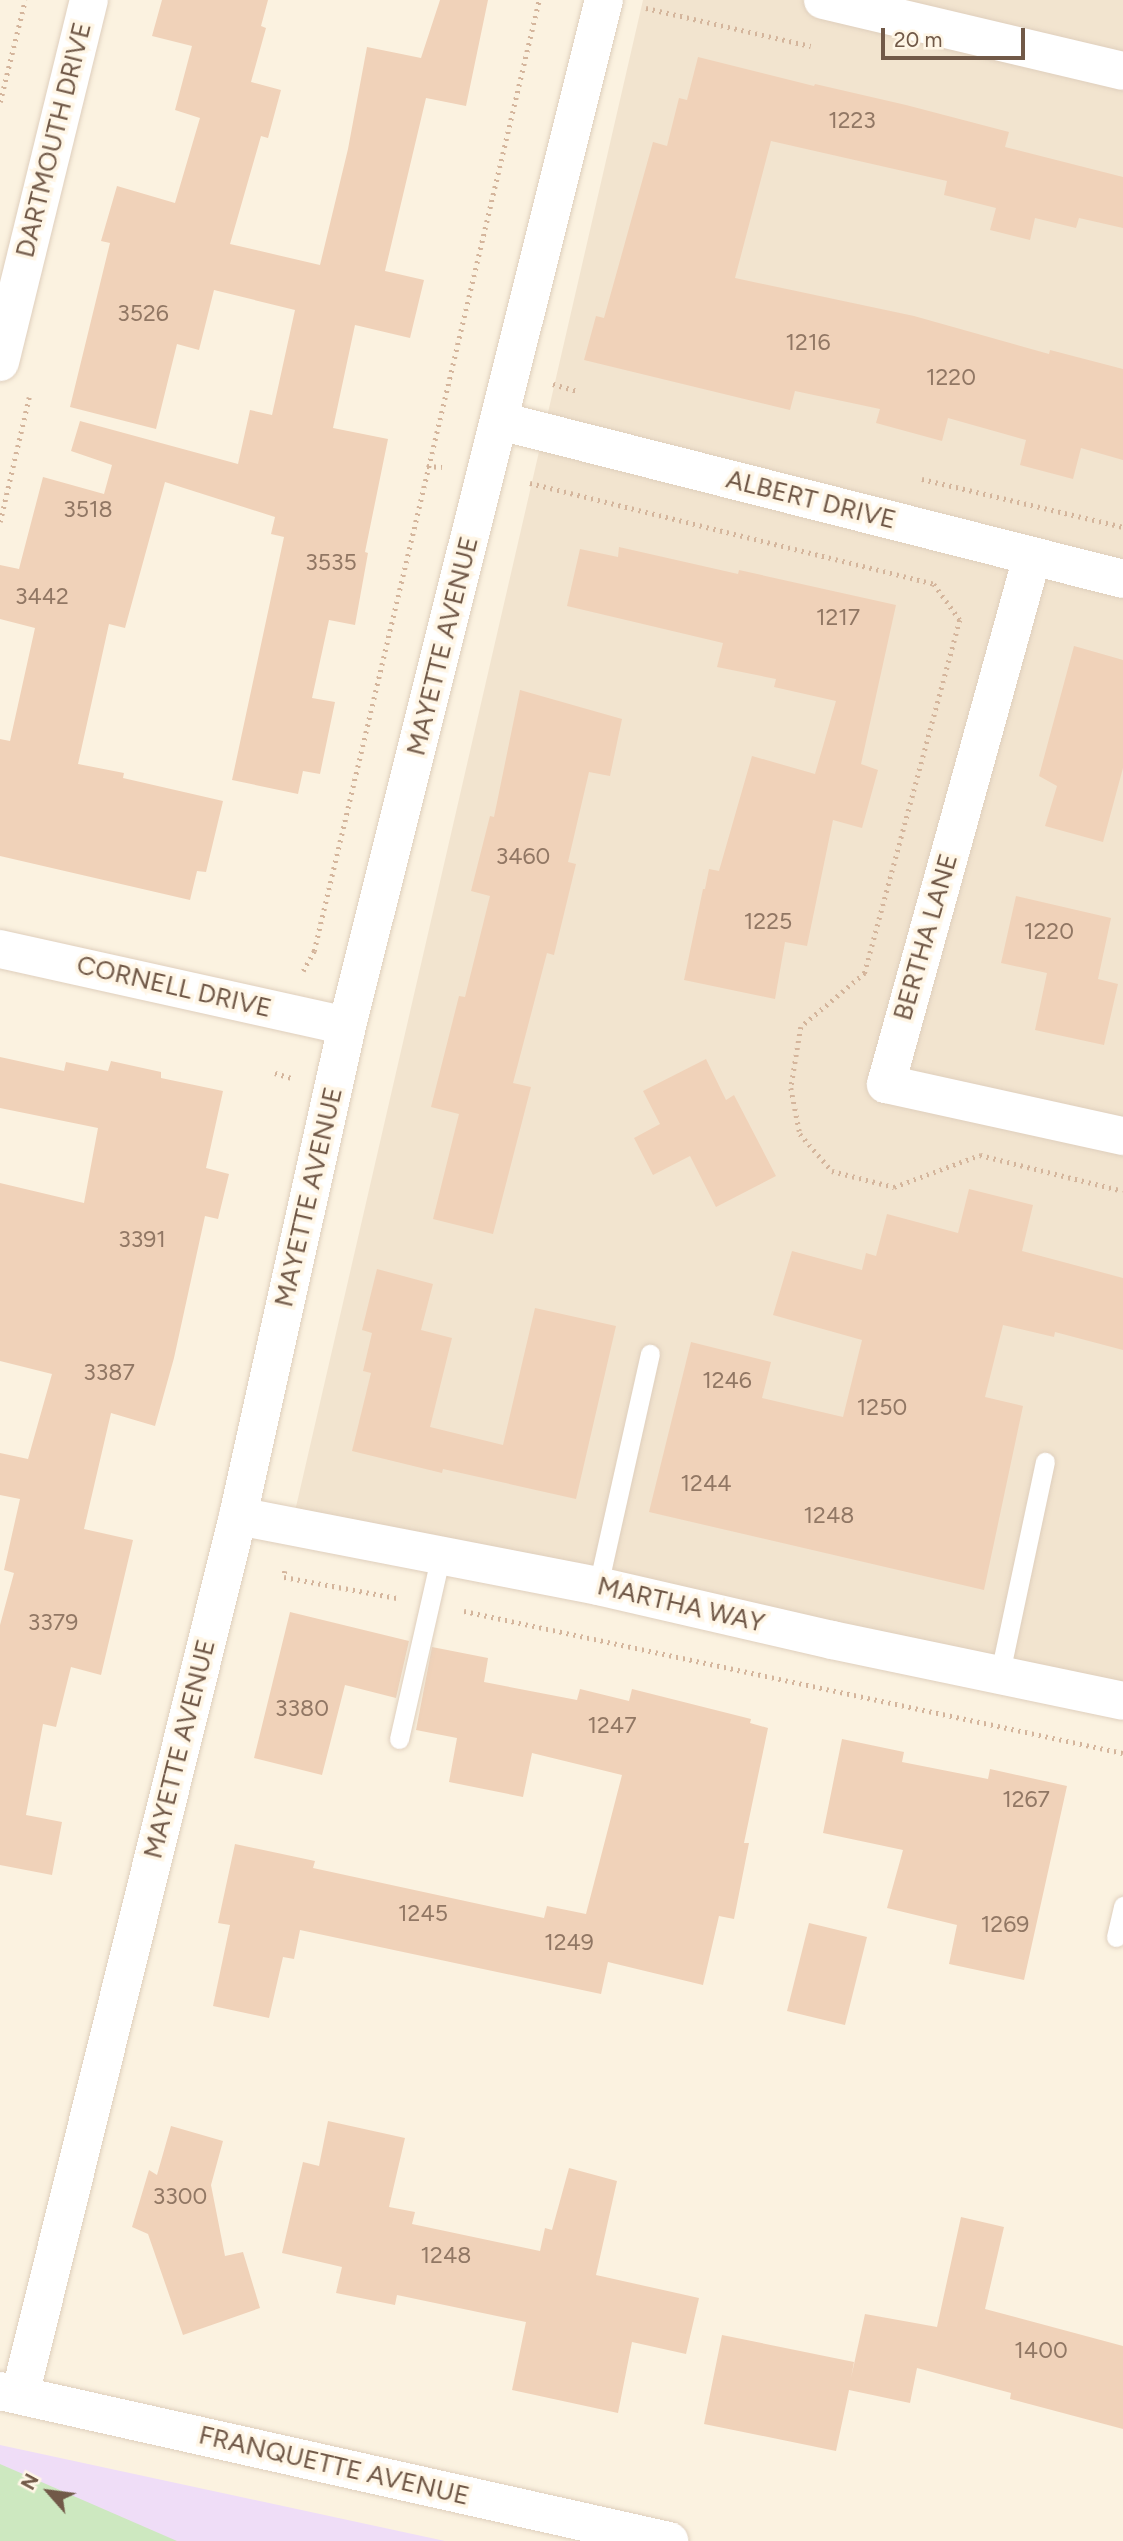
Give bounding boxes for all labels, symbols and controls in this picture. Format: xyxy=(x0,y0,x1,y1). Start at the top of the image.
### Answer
scale bar xyxy=(885,14,1028,58)
street label: DARTMOUTH DRIVE xyxy=(10,19,98,261)
text: 20 m xyxy=(894,27,942,52)
house number: 1223 xyxy=(828,106,876,134)
house number: 3526 xyxy=(117,299,169,327)
house number: 1216 xyxy=(786,328,830,356)
house number: 1220 xyxy=(926,363,976,391)
street label: ALBERT DRIVE xyxy=(723,464,899,536)
house number: 3518 xyxy=(63,495,113,523)
street label: MAYETTE AVENUE xyxy=(401,533,485,759)
house number: 3535 xyxy=(305,548,357,576)
house number: 3442 xyxy=(15,582,69,610)
house number: 1217 xyxy=(816,603,860,631)
house number: 3460 xyxy=(496,842,550,870)
street label: BERTHA LANE xyxy=(887,850,965,1024)
house number: 1225 xyxy=(744,907,792,935)
house number: 1220 xyxy=(1024,917,1074,945)
street label: CORNELL DRIVE xyxy=(74,949,274,1025)
street label: MAYETTE AVENUE xyxy=(269,1084,349,1310)
house number: 3391 xyxy=(118,1225,166,1253)
house number: 3387 xyxy=(83,1358,135,1386)
house number: 1246 xyxy=(702,1366,752,1394)
house number: 1250 xyxy=(857,1393,907,1421)
house number: 1244 xyxy=(681,1469,731,1497)
house number: 1248 xyxy=(804,1501,854,1529)
street label: MARTHA WAY xyxy=(594,1571,768,1639)
house number: 3379 xyxy=(28,1608,78,1636)
street label: MAYETTE AVENUE xyxy=(138,1636,222,1862)
house number: 3380 xyxy=(275,1694,329,1722)
house number: 1247 xyxy=(588,1711,636,1739)
house number: 1267 xyxy=(1002,1785,1050,1813)
house number: 1245 xyxy=(398,1899,448,1927)
house number: 1269 xyxy=(981,1910,1029,1938)
house number: 1249 xyxy=(544,1928,594,1956)
house number: 3300 xyxy=(153,2182,207,2210)
house number: 1248 xyxy=(421,2241,471,2269)
house number: 1400 xyxy=(1014,2336,1068,2364)
street label: FRANQUETTE AVENUE xyxy=(196,2420,472,2512)
north arrow xyxy=(14,2457,84,2527)
text: N xyxy=(16,2470,44,2494)

